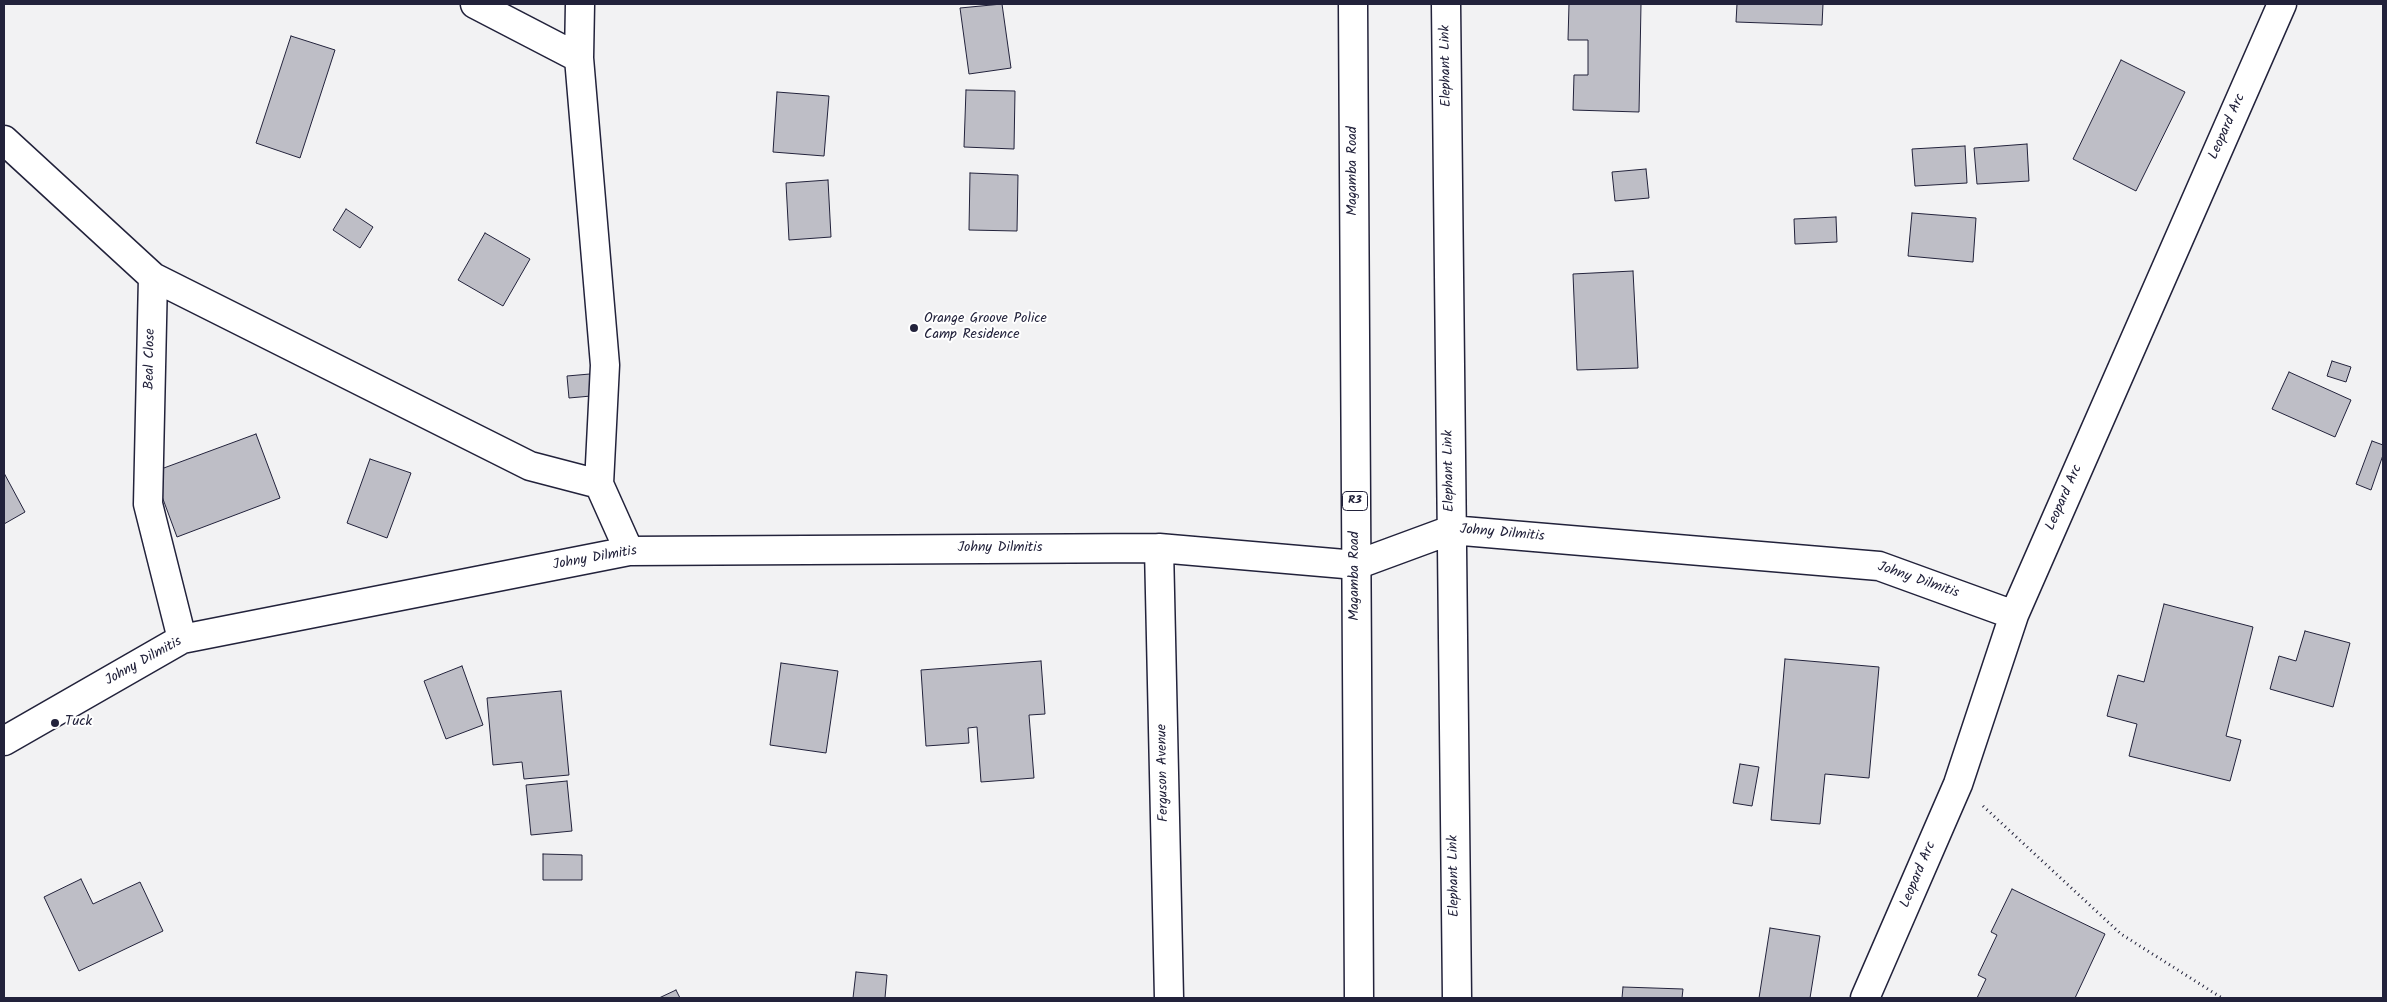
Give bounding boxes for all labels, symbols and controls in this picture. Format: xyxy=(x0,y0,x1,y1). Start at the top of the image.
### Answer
street label: Elephant Link xyxy=(1438,25,1456,107)
street label: Leopard Arc xyxy=(2206,92,2250,162)
street label: Magamba Road xyxy=(1346,126,1362,216)
place label: Orange Groove Police Camp Residence xyxy=(924,312,1047,344)
marker: Orange Groove Police Camp Residence xyxy=(908,322,920,334)
street label: Beal Close xyxy=(142,328,160,390)
street label: Elephant Link xyxy=(1441,430,1459,512)
street label: Leopard Arc xyxy=(2043,463,2087,533)
road number: R3 xyxy=(1342,492,1368,511)
street label: Johny Dilmitis xyxy=(1459,522,1545,546)
street label: Magamba Road xyxy=(1348,531,1364,621)
street label: Johny Dilmitis xyxy=(957,541,1043,557)
street label: Johny Dilmitis xyxy=(552,543,638,575)
street label: Johny Dilmitis xyxy=(1875,559,1961,603)
street label: Johny Dilmitis xyxy=(103,634,185,690)
place label: Tuck xyxy=(65,715,92,731)
marker: Tuck xyxy=(49,717,61,729)
street label: Ferguson Avenue xyxy=(1155,724,1173,822)
street label: Elephant Link xyxy=(1446,835,1464,917)
street label: Leopard Arc xyxy=(1898,839,1940,911)

